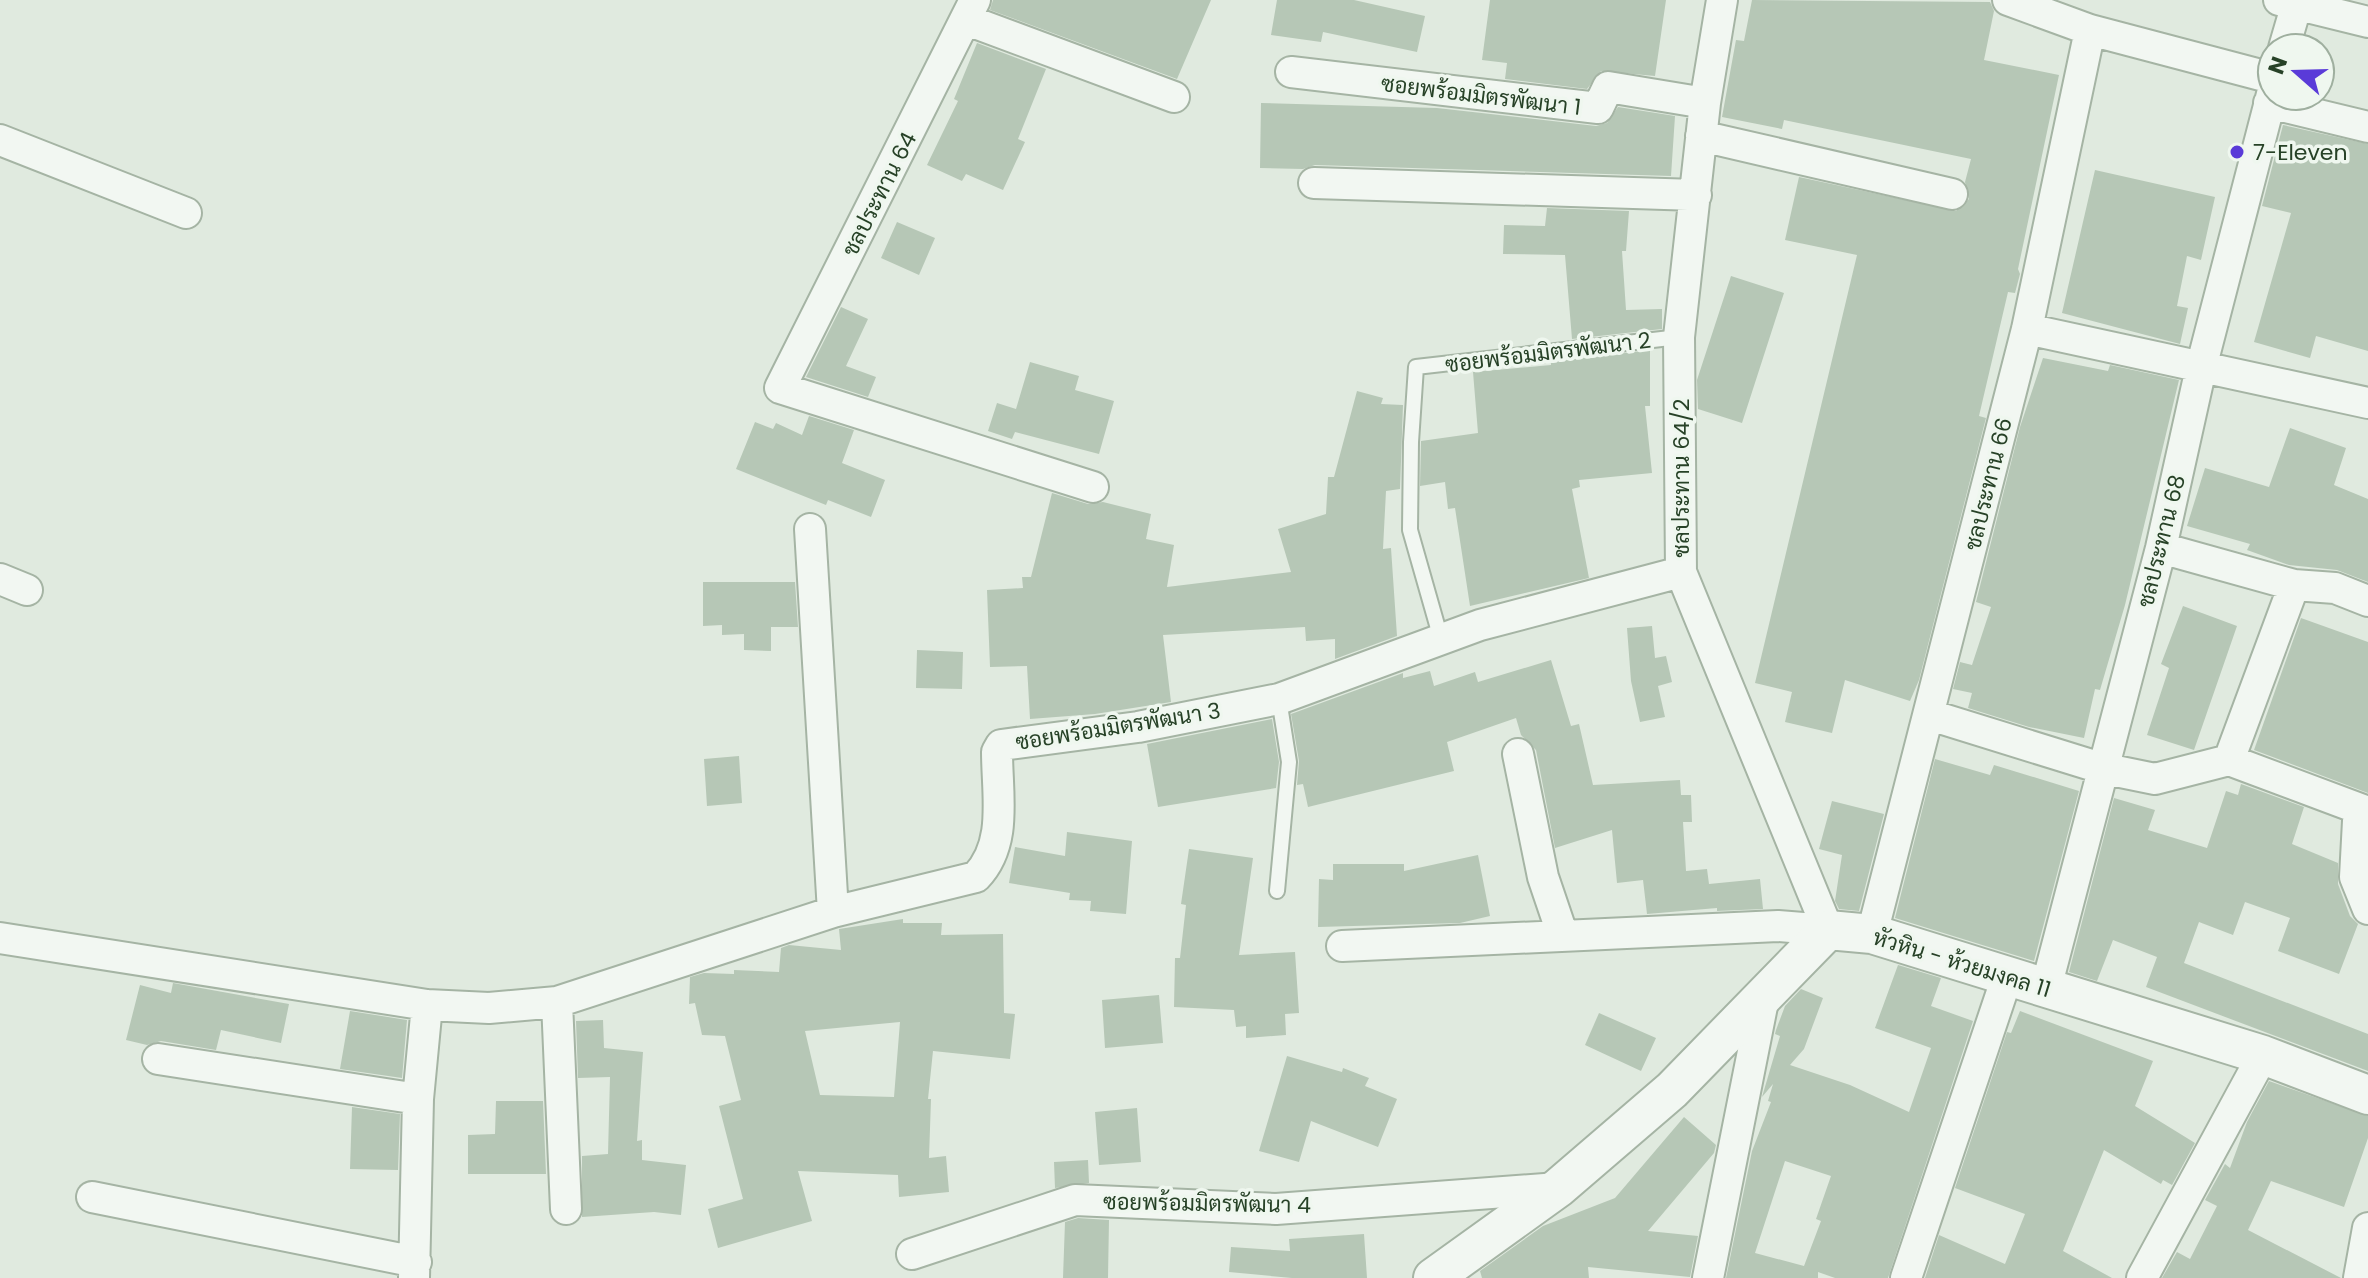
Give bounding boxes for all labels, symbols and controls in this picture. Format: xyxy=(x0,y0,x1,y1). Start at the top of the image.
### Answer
north arrow xyxy=(2256,32,2336,112)
text: N xyxy=(2260,52,2295,78)
street label: ซอยพร้อมมิตรพัฒนา 1 xyxy=(1379,68,1583,123)
street label: ชลประทาน 64 xyxy=(835,127,924,262)
place label: 7-Eleven xyxy=(2253,137,2348,168)
marker: 7-Eleven xyxy=(2228,143,2246,161)
street label: ซอยพร้อมมิตรพัฒนา 2 xyxy=(1444,325,1653,380)
street label: ชลประทาน 64/2 xyxy=(1666,399,1697,557)
street label: ชลประทาน 66 xyxy=(1957,414,2020,554)
street label: ชลประทาน 68 xyxy=(2130,472,2193,611)
street label: ซอยพร้อมมิตรพัฒนา 3 xyxy=(1013,695,1223,758)
street label: หัวหิน - ห้วยมงคล 11 xyxy=(1869,922,2055,1005)
street label: ซอยพร้อมมิตรพัฒนา 4 xyxy=(1103,1186,1311,1221)

